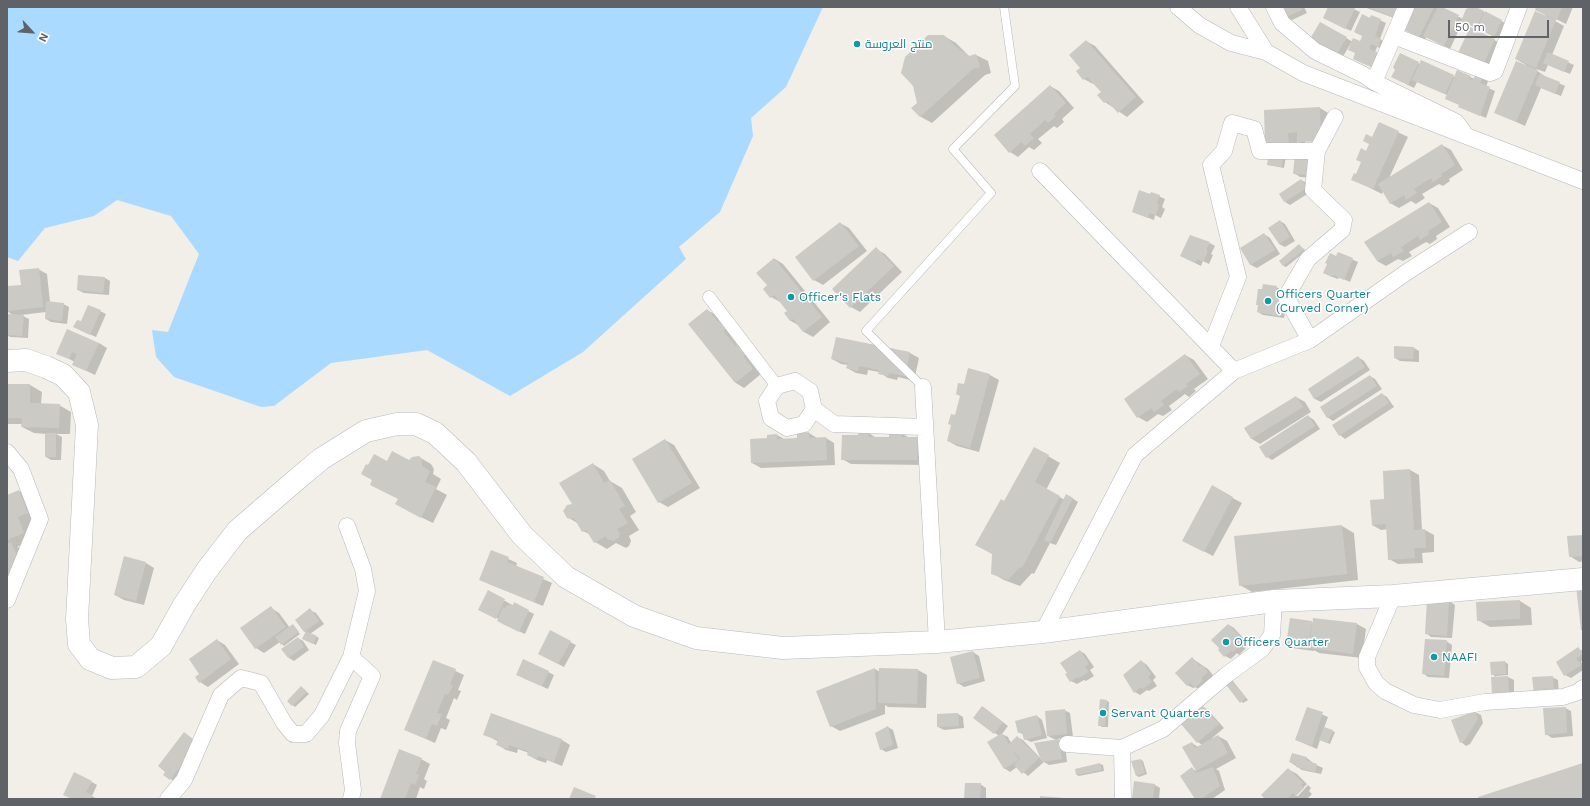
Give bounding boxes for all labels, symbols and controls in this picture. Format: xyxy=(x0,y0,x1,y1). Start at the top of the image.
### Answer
north arrow xyxy=(12,12,52,52)
scale bar xyxy=(1450,12,1551,38)
text: 50 m xyxy=(1455,20,1485,34)
text: N xyxy=(36,31,51,44)
place label: منتج العروسة xyxy=(865,37,933,51)
marker: منتج العروسة xyxy=(852,39,862,49)
place label: Officers Quarter (Curved Corner) xyxy=(1276,287,1371,315)
place label: Officer's Flats xyxy=(799,290,881,304)
marker: Officer's Flats xyxy=(786,292,796,302)
marker: Officers Quarter (Curved Corner) xyxy=(1263,296,1273,306)
place label: Officers Quarter xyxy=(1234,635,1329,649)
marker: Officers Quarter xyxy=(1221,637,1231,647)
place label: NAAFI xyxy=(1442,650,1478,664)
marker: NAAFI xyxy=(1429,652,1439,662)
place label: Servant Quarters xyxy=(1111,706,1210,720)
marker: Servant Quarters xyxy=(1098,708,1108,718)

